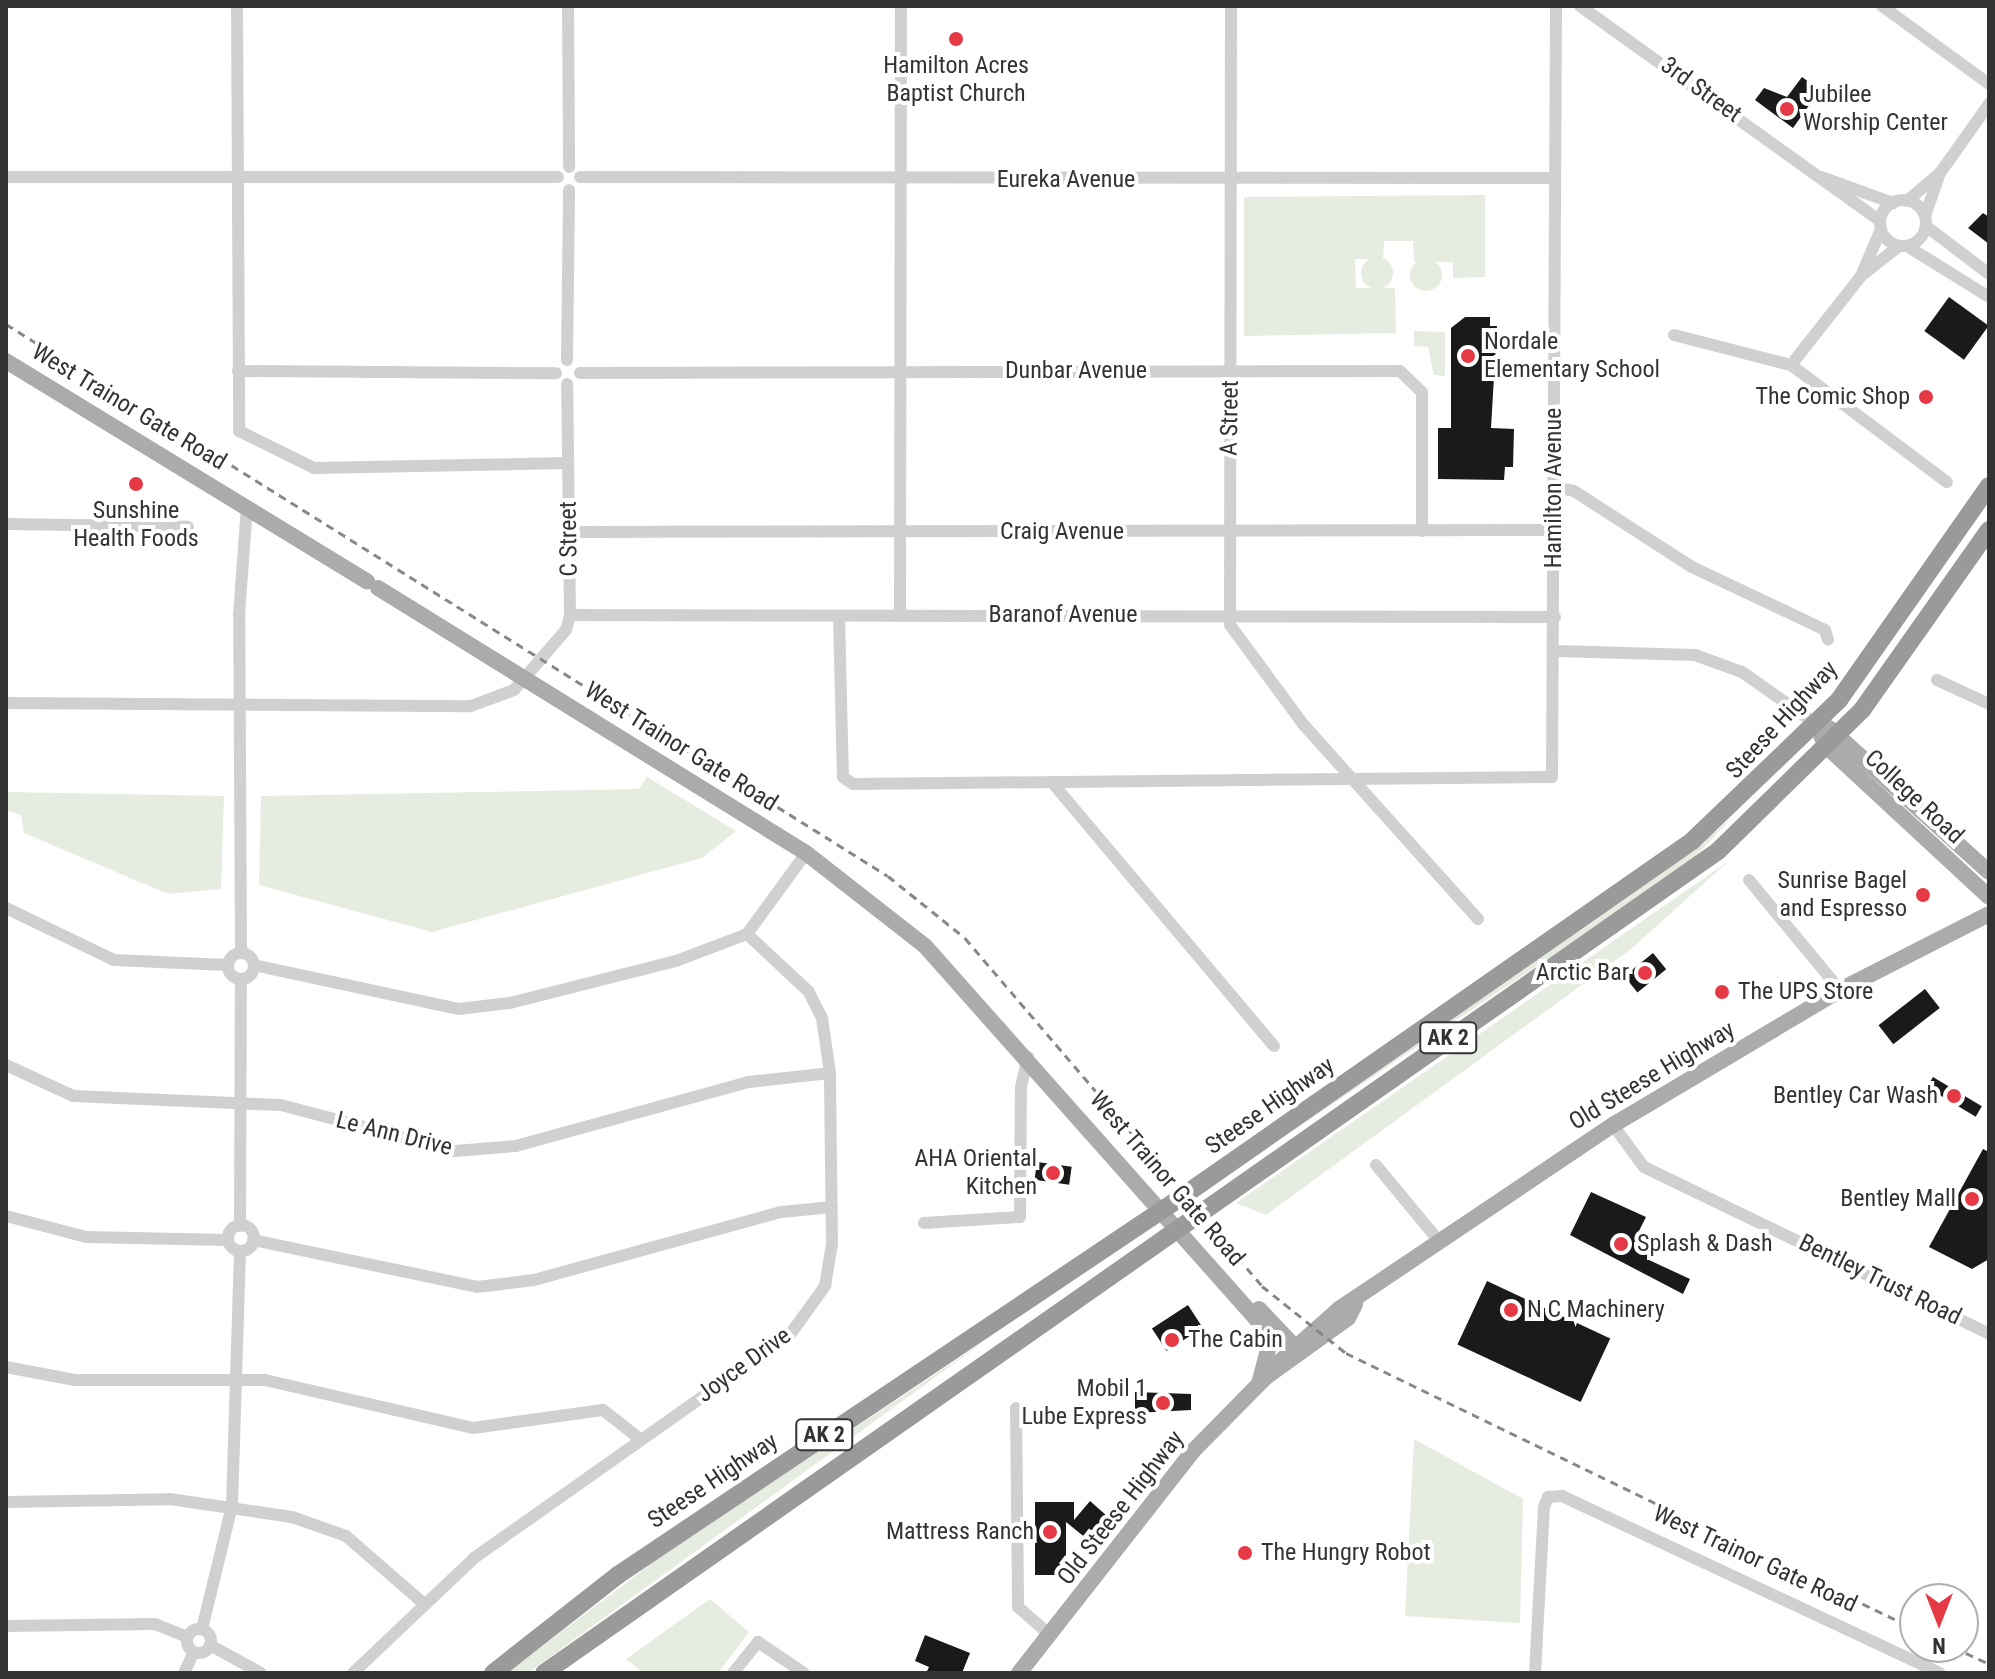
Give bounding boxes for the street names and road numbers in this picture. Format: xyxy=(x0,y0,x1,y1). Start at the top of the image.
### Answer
street label: 3rd Street xyxy=(1655,51,1747,129)
street label: Eureka Avenue xyxy=(997,166,1135,194)
street label: West Trainor Gate Road xyxy=(26,337,232,477)
street label: Dunbar Avenue xyxy=(1005,357,1147,385)
street label: A Street xyxy=(1215,380,1245,456)
street label: Hamilton Avenue xyxy=(1540,408,1568,568)
street label: C Street xyxy=(554,501,584,577)
street label: Craig Avenue xyxy=(1000,518,1124,546)
street label: Baranof Avenue xyxy=(989,601,1137,629)
street label: Steese Highway xyxy=(1720,655,1844,785)
street label: West Trainor Gate Road xyxy=(579,676,783,818)
street label: College Road xyxy=(1859,744,1969,850)
street label: Old Steese Highway xyxy=(1564,1015,1740,1137)
road number: AK 2 xyxy=(1418,1020,1478,1056)
street label: Steese Highway xyxy=(1200,1051,1340,1161)
street label: West Trainor Gate Road xyxy=(1083,1086,1251,1272)
street label: Le Ann Drive xyxy=(333,1106,455,1162)
street label: Bentley Trust Road xyxy=(1794,1228,1966,1332)
street label: Joyce Drive xyxy=(691,1321,797,1409)
road number: AK 2 xyxy=(794,1417,854,1453)
street label: Old Steese Highway xyxy=(1052,1425,1190,1591)
street label: Steese Highway xyxy=(643,1427,783,1535)
street label: West Trainor Gate Road xyxy=(1648,1499,1862,1619)

